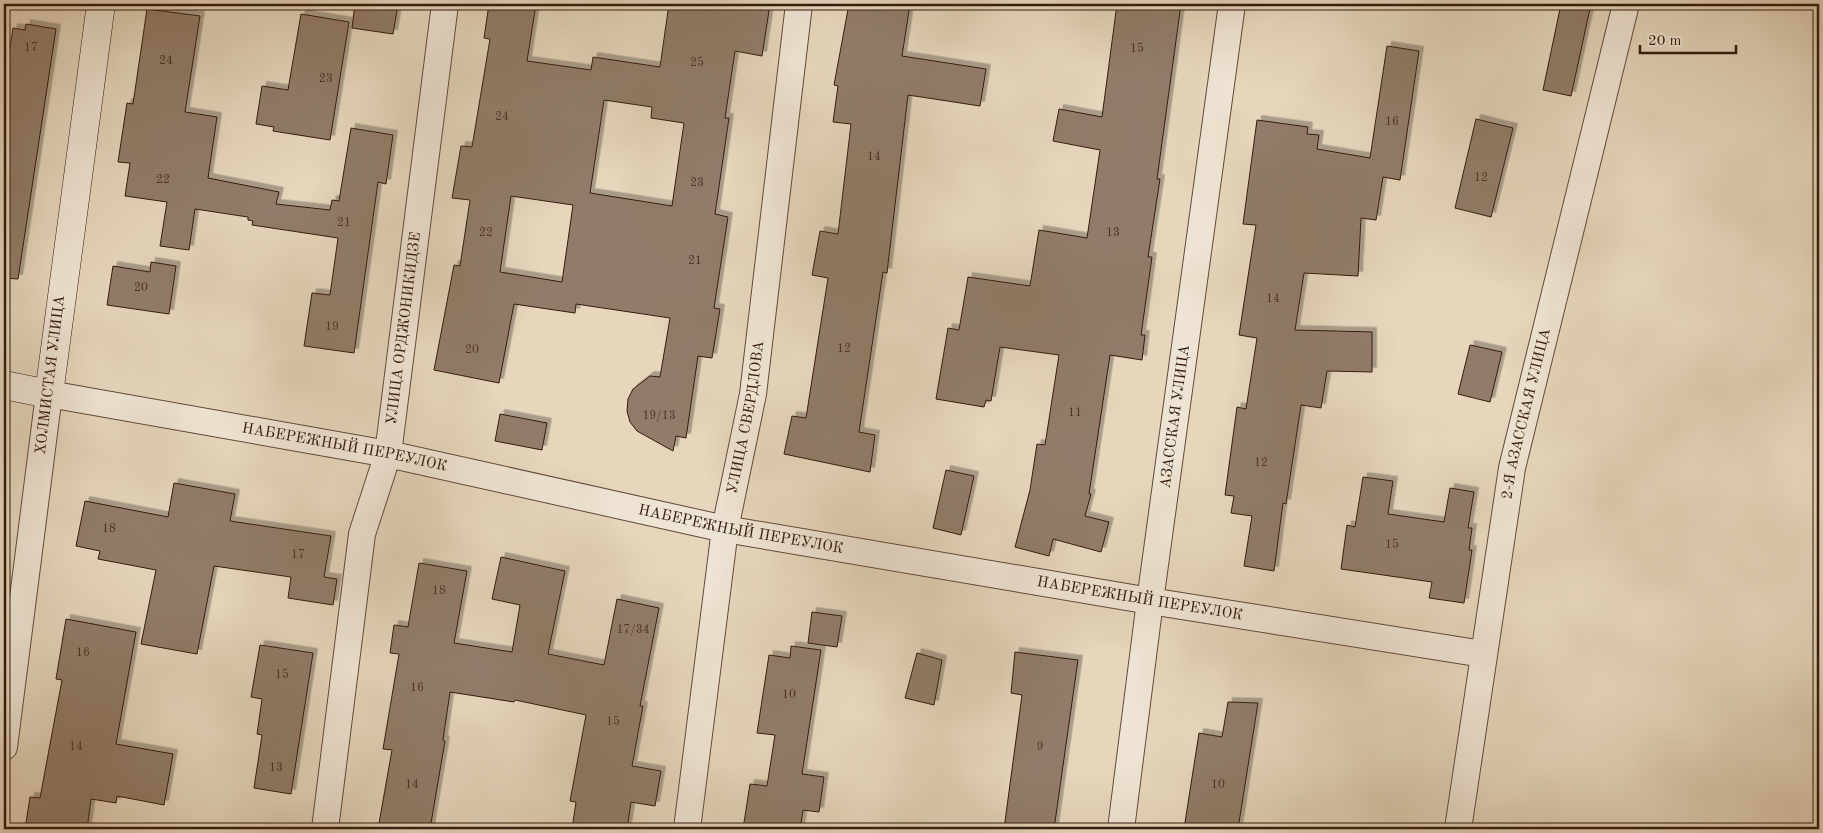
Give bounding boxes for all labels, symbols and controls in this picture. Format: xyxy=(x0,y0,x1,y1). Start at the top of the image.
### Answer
scale bar xyxy=(1640,22,1737,54)
text: 20 m xyxy=(1648,34,1682,49)
house number: 17 xyxy=(24,42,38,54)
house number: 15 xyxy=(1130,42,1144,55)
house number: 24 xyxy=(159,55,173,67)
house number: 25 xyxy=(690,56,704,69)
house number: 23 xyxy=(319,73,333,85)
house number: 24 xyxy=(495,111,509,123)
house number: 16 xyxy=(1385,116,1399,128)
house number: 14 xyxy=(867,151,881,163)
house number: 12 xyxy=(1474,172,1488,184)
house number: 22 xyxy=(156,174,170,186)
house number: 23 xyxy=(690,177,704,189)
house number: 21 xyxy=(337,217,351,229)
house number: 22 xyxy=(479,227,493,239)
house number: 13 xyxy=(1106,227,1120,239)
street label: УЛИЦА ОРДЖОНИКИДЗЕ xyxy=(384,231,424,426)
house number: 21 xyxy=(688,255,702,267)
house number: 20 xyxy=(134,282,148,294)
house number: 14 xyxy=(1266,293,1280,305)
street label: ХОЛМИСТАЯ УЛИЦА xyxy=(34,294,68,455)
house number: 19 xyxy=(325,321,339,333)
street label: 2-Я АЗАССКАЯ УЛИЦА xyxy=(1500,326,1554,500)
street label: УЛИЦА СВЕРДЛОВА xyxy=(725,339,767,495)
house number: 12 xyxy=(837,343,851,355)
street label: АЗАССКАЯ УЛИЦА xyxy=(1158,343,1193,489)
house number: 20 xyxy=(465,344,479,356)
house number: 11 xyxy=(1068,407,1082,419)
house number: 19/13 xyxy=(642,410,676,422)
street label: НАБЕРЕЖНЫЙ ПЕРЕУЛОК xyxy=(241,421,448,474)
house number: 12 xyxy=(1254,457,1268,469)
street label: НАБЕРЕЖНЫЙ ПЕРЕУЛОК xyxy=(637,502,845,556)
house number: 18 xyxy=(102,523,116,535)
house number: 15 xyxy=(1385,538,1399,551)
house number: 17 xyxy=(291,549,305,561)
street label: НАБЕРЕЖНЫЙ ПЕРЕУЛОК xyxy=(1036,574,1244,623)
house number: 18 xyxy=(432,585,446,597)
house number: 17/34 xyxy=(616,624,650,636)
house number: 16 xyxy=(76,647,90,659)
house number: 15 xyxy=(275,668,289,681)
house number: 16 xyxy=(410,682,424,694)
house number: 10 xyxy=(782,689,796,701)
house number: 15 xyxy=(606,715,620,728)
house number: 14 xyxy=(69,741,83,753)
house number: 9 xyxy=(1037,741,1043,753)
house number: 13 xyxy=(269,762,283,774)
house number: 14 xyxy=(405,779,419,791)
house number: 10 xyxy=(1211,779,1225,791)

